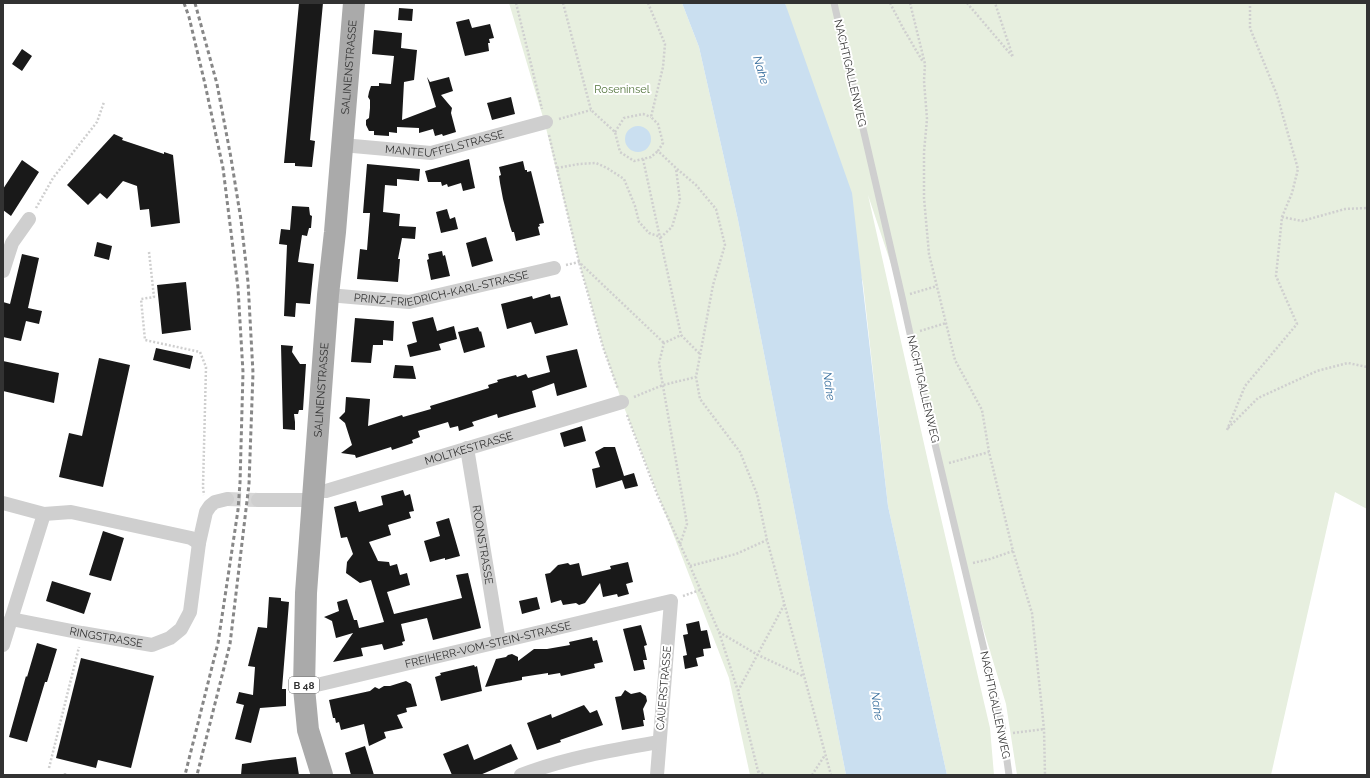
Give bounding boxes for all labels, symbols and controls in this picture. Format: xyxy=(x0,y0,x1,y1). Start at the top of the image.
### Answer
street label: NACHTIGALLENWEG xyxy=(831,18,869,128)
street label: SALINENSTRASSE xyxy=(338,19,359,115)
water label: Nahe xyxy=(750,54,772,87)
park label: Roseninsel xyxy=(594,83,650,96)
street label: MANTEUFFELSTRASSE xyxy=(385,127,506,160)
street label: PRINZ-FRIEDRICH-KARL-STRASSE xyxy=(353,268,530,309)
street label: NACHTIGALLENWEG xyxy=(904,334,942,444)
street label: SALINENSTRASSE xyxy=(311,342,331,438)
water label: Nahe xyxy=(820,371,838,402)
street label: MOLTKESTRASSE xyxy=(423,429,515,467)
street label: ROONSTRASSE xyxy=(470,504,496,586)
street label: FREIHERR-VOM-STEIN-STRASSE xyxy=(404,618,573,670)
street label: RINGSTRASSE xyxy=(68,624,144,650)
street label: CAUERSTRASSE xyxy=(654,645,674,731)
street label: NACHTIGALLENWEG xyxy=(977,650,1013,760)
road number: B 48 xyxy=(289,677,319,693)
water label: Nahe xyxy=(868,691,886,722)

